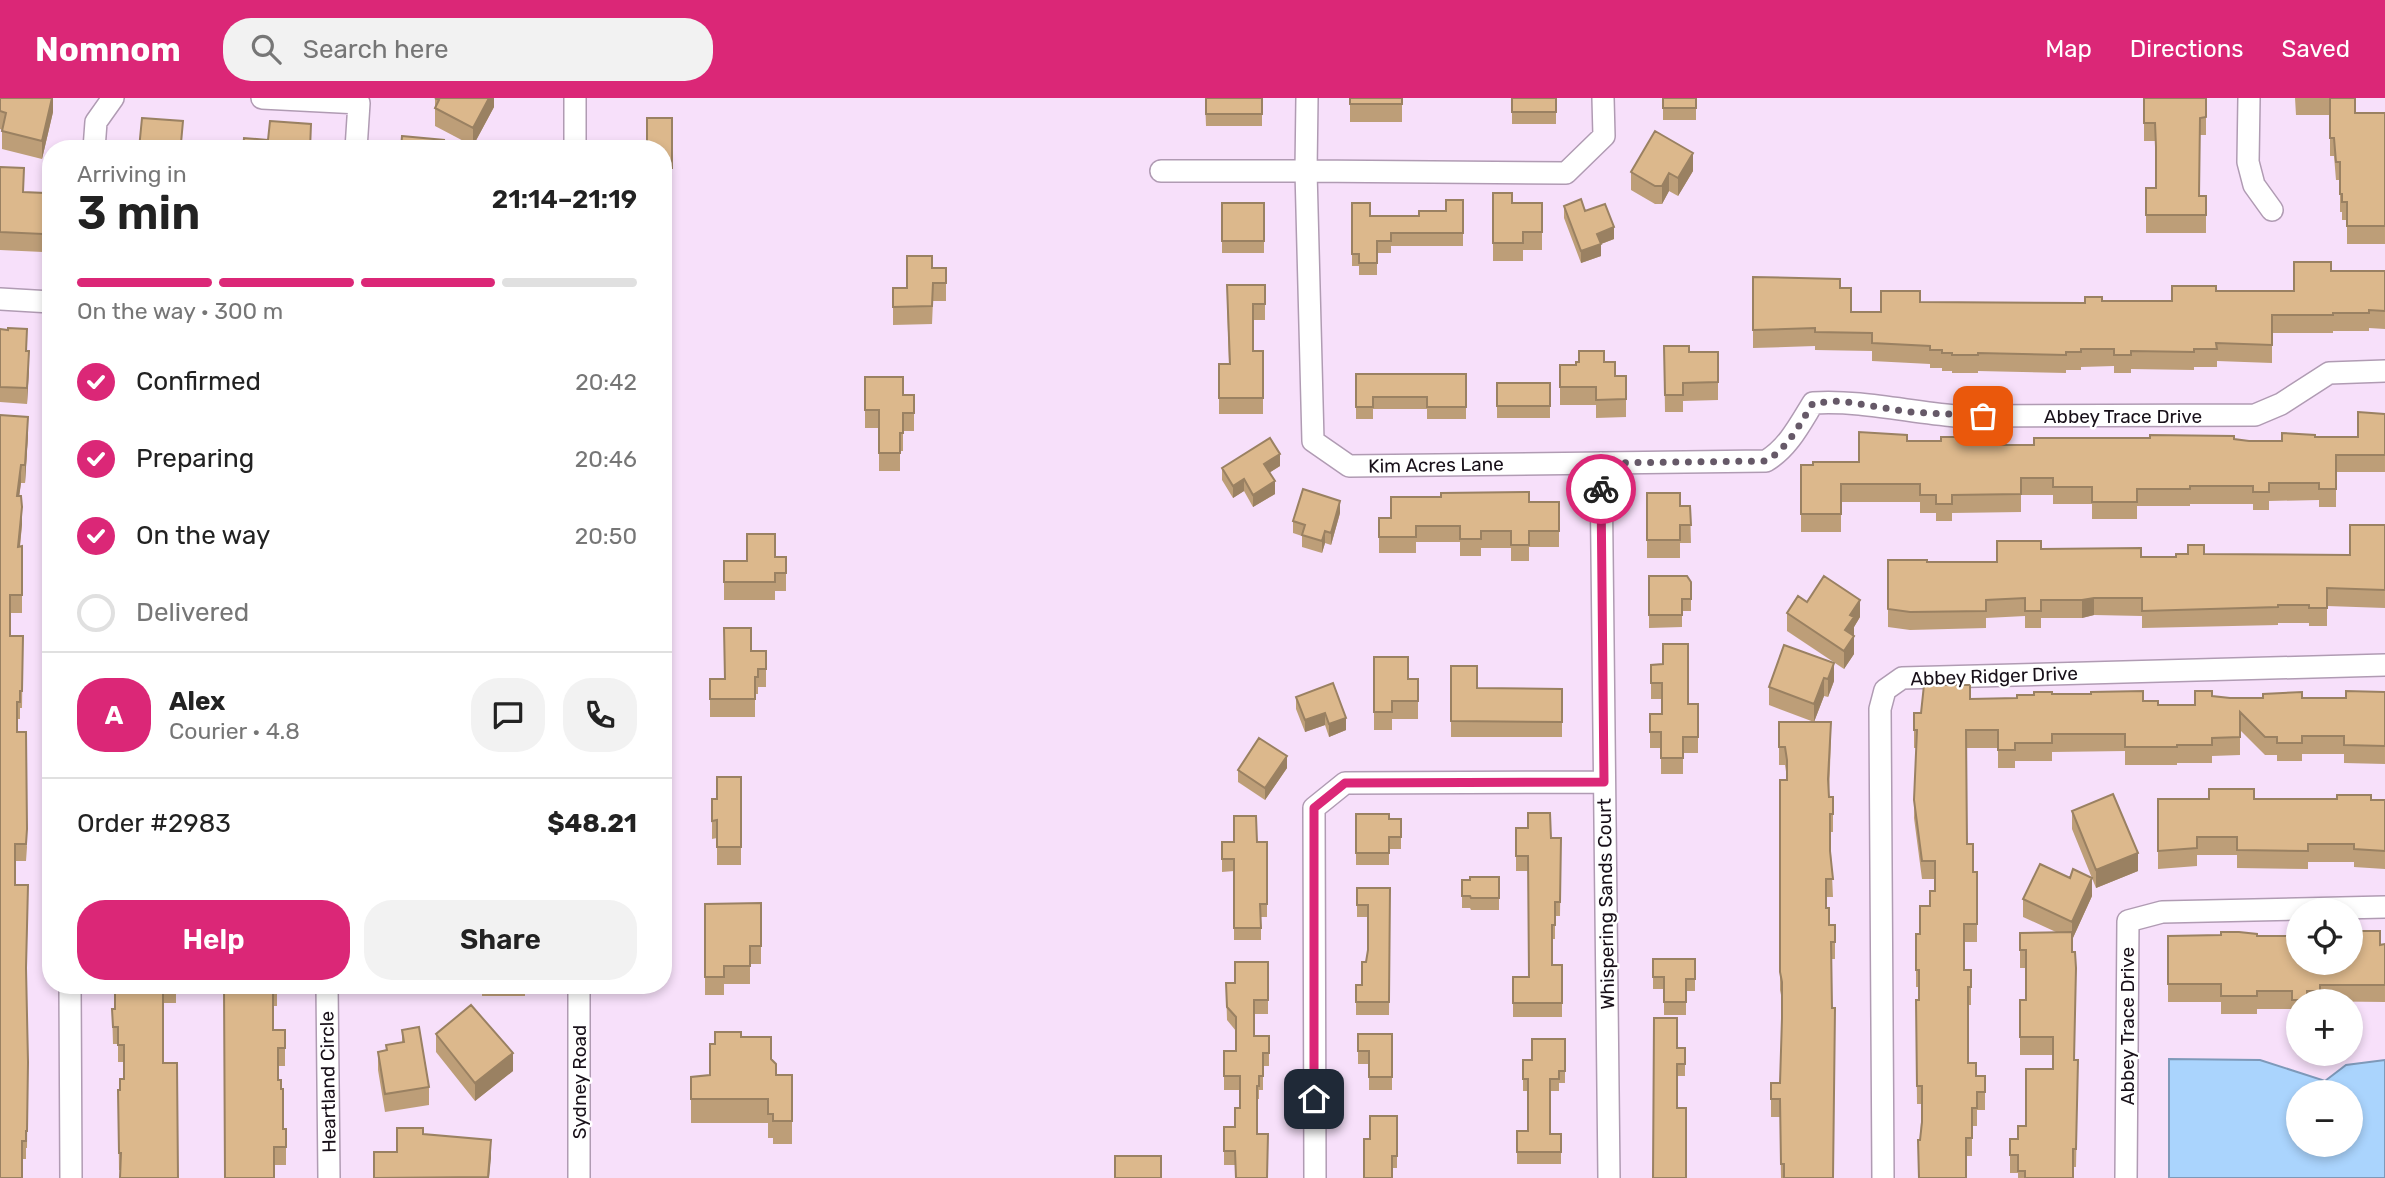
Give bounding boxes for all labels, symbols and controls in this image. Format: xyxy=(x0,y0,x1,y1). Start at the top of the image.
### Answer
search box xyxy=(223,18,713,81)
text: Nomnom xyxy=(35,30,181,69)
icon: search xyxy=(247,30,285,68)
text: Search here xyxy=(303,34,449,65)
text: Map xyxy=(2045,35,2092,63)
text: Directions xyxy=(2130,35,2243,63)
text: Saved xyxy=(2281,35,2350,63)
text: Arriving in xyxy=(77,160,187,188)
text: 21:14–21:19 xyxy=(492,184,637,215)
text: 3 min xyxy=(77,186,200,241)
text: On the way · 300 m xyxy=(77,297,283,325)
icon: check xyxy=(77,363,115,401)
text: Confirmed xyxy=(136,366,261,397)
text: 20:42 xyxy=(575,368,637,396)
pin xyxy=(1953,386,2013,446)
icon: bag xyxy=(1964,397,2002,435)
street label: Abbey Trace Drive xyxy=(2044,405,2202,428)
icon: check xyxy=(77,440,115,478)
text: Preparing xyxy=(136,443,254,474)
text: 20:46 xyxy=(575,445,637,473)
street label: Kim Acres Lane xyxy=(1368,452,1504,478)
courier xyxy=(1566,454,1636,524)
icon: bike xyxy=(1582,470,1620,508)
icon: check xyxy=(77,517,115,555)
text: On the way xyxy=(136,520,270,551)
text: 20:50 xyxy=(575,522,637,550)
text: Delivered xyxy=(136,597,249,628)
street label: Abbey Ridger Drive xyxy=(1910,662,2078,690)
button: chat xyxy=(471,678,545,752)
button: phone xyxy=(563,678,637,752)
text: Alex xyxy=(169,686,225,717)
text: A xyxy=(105,700,123,731)
text: Courier · 4.8 xyxy=(169,717,300,745)
street label: Whispering Sands Court xyxy=(1593,798,1619,1010)
text: Order #2983 xyxy=(77,808,231,839)
text: $48.21 xyxy=(547,808,637,839)
map controls xyxy=(2286,898,2363,1157)
button: locate xyxy=(2286,898,2363,975)
button: Help xyxy=(77,900,350,980)
button: Share xyxy=(364,900,637,980)
street label: Abbey Trace Drive xyxy=(2116,947,2139,1105)
button: + xyxy=(2286,989,2363,1066)
street label: Heartland Circle xyxy=(315,1011,341,1153)
street label: Sydney Road xyxy=(568,1025,591,1139)
pin xyxy=(1284,1069,1344,1129)
icon: home xyxy=(1295,1080,1333,1118)
button: − xyxy=(2286,1080,2363,1157)

